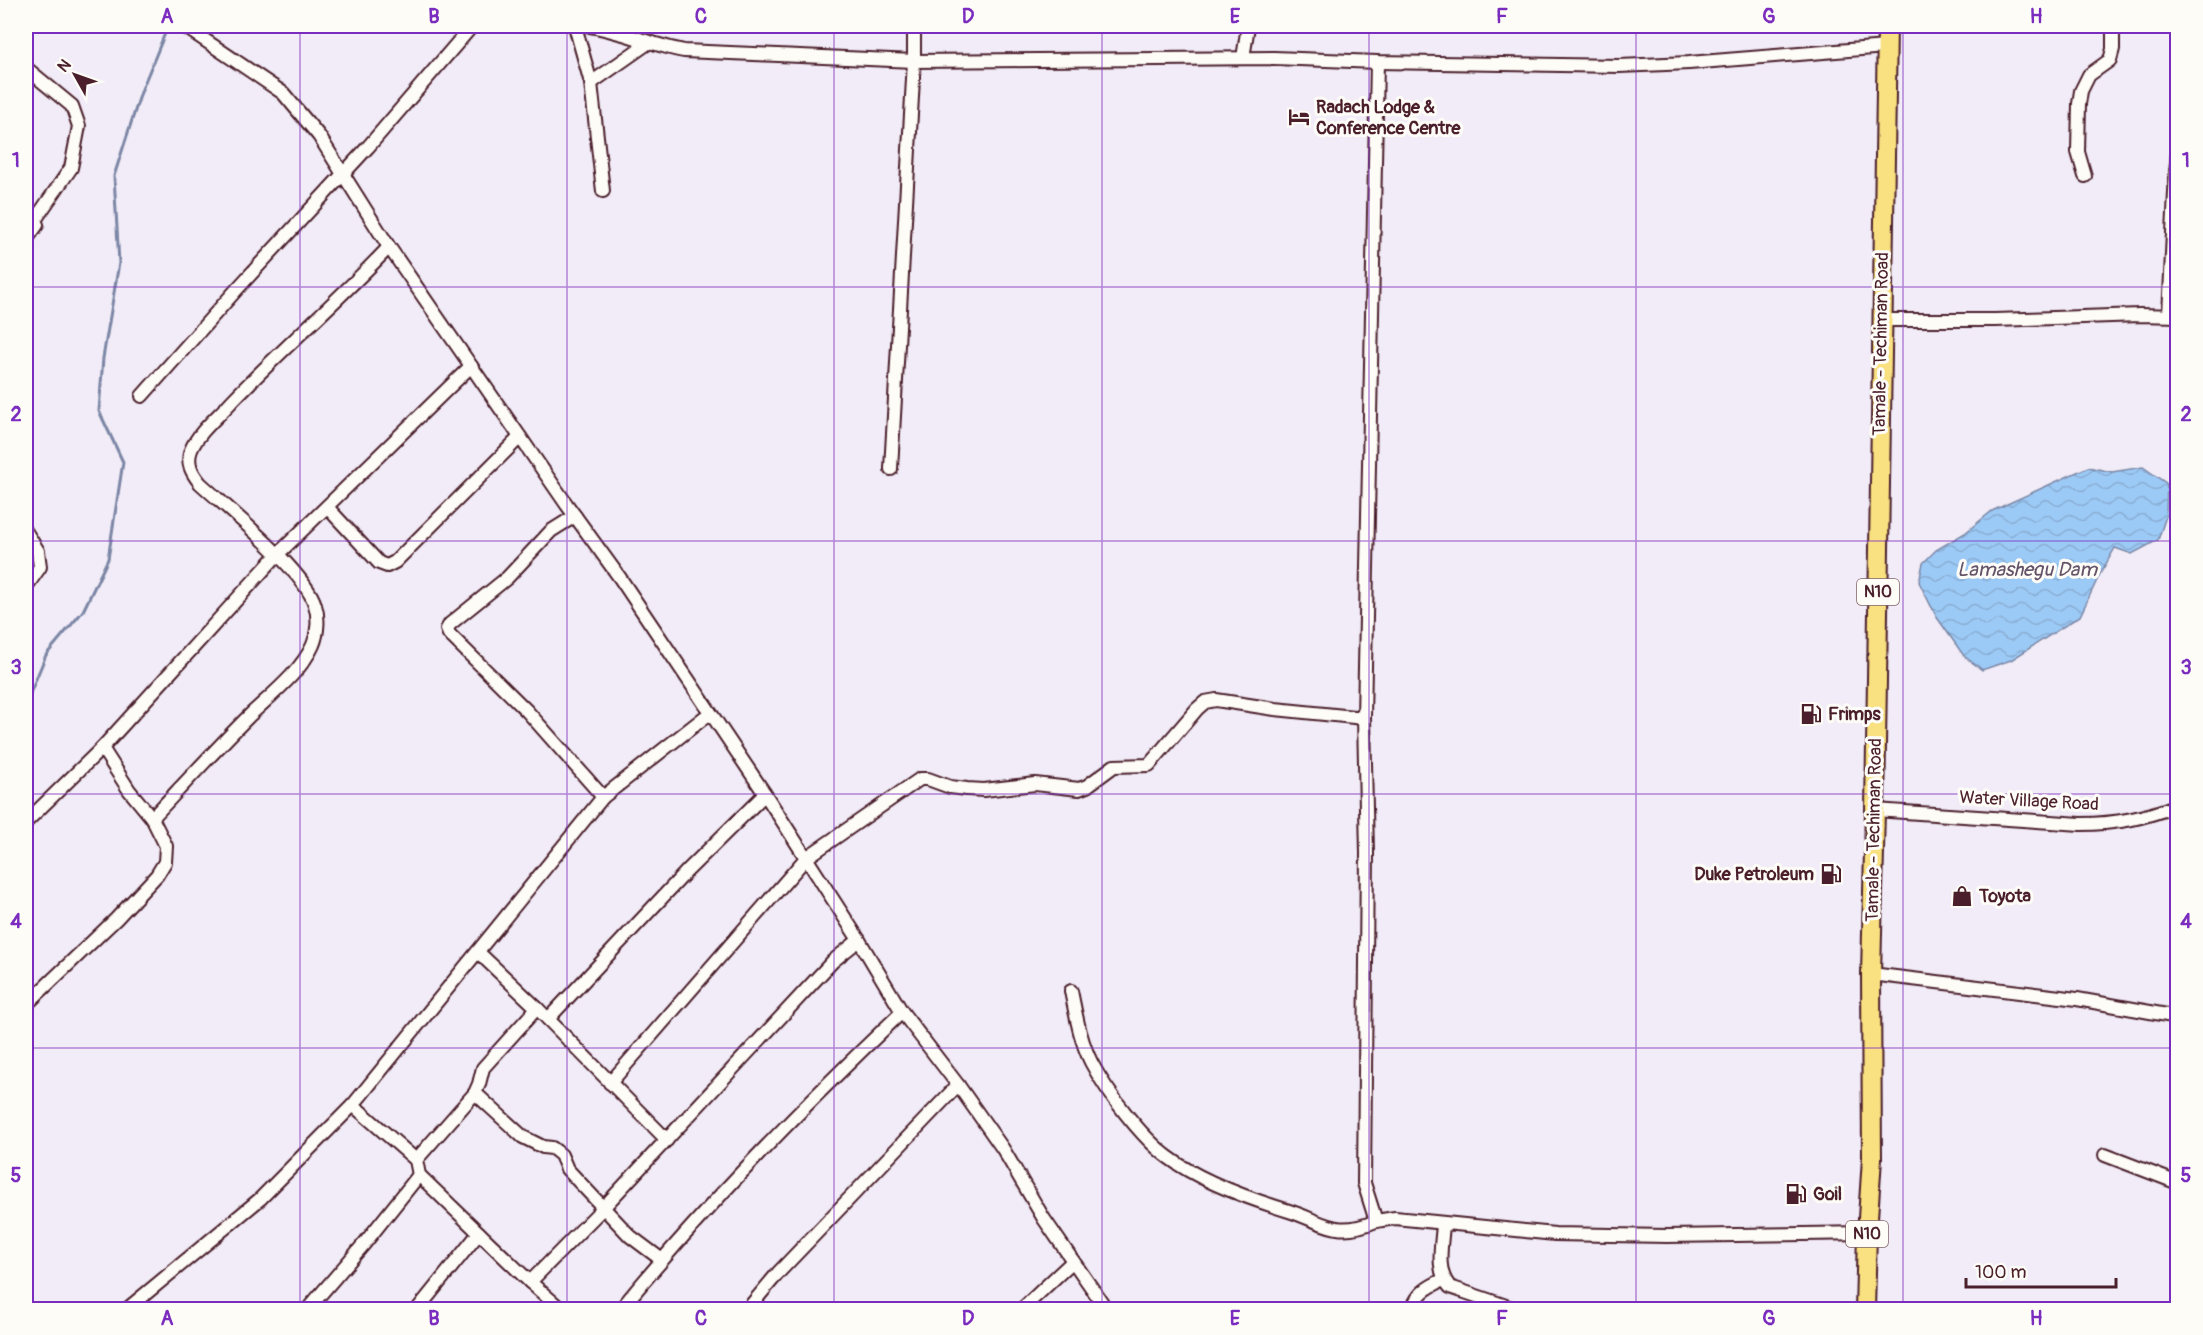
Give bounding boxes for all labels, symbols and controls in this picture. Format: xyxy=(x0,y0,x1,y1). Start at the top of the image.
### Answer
text: A xyxy=(161,4,174,29)
text: B xyxy=(428,4,440,29)
text: C xyxy=(695,4,707,29)
text: D xyxy=(962,4,975,29)
text: E xyxy=(1230,4,1241,29)
text: F xyxy=(1496,4,1508,29)
text: G xyxy=(1762,4,1776,29)
text: H xyxy=(2030,4,2043,29)
north arrow xyxy=(45,45,105,105)
text: N xyxy=(53,55,76,77)
place label: Radach Lodge & Conference Centre xyxy=(1316,96,1462,140)
hotel icon: Radach Lodge & Conference Centre xyxy=(1287,105,1311,129)
text: 1 xyxy=(12,148,20,173)
text: 1 xyxy=(2182,148,2190,173)
street label: Tamale - Techiman Road xyxy=(1868,252,1894,436)
text: 2 xyxy=(10,402,22,427)
text: 2 xyxy=(2180,402,2192,427)
water label: Lamashegu Dam xyxy=(1957,557,2098,582)
road number: N10 xyxy=(1857,579,1899,605)
text: 3 xyxy=(10,655,22,680)
text: 3 xyxy=(2180,655,2192,680)
fuel station icon: Frimps xyxy=(1799,702,1823,726)
place label: Frimps xyxy=(1828,703,1882,726)
street label: Tamale - Techiman Road xyxy=(1861,738,1887,922)
street label: Water Village Road xyxy=(1959,786,2099,816)
fuel station icon: Duke Petroleum xyxy=(1819,862,1843,886)
place label: Duke Petroleum xyxy=(1694,863,1814,886)
shop icon: Toyota xyxy=(1950,884,1974,908)
place label: Toyota xyxy=(1978,885,2031,908)
text: 4 xyxy=(10,909,22,934)
text: 4 xyxy=(2180,909,2192,934)
text: 5 xyxy=(11,1163,22,1188)
text: 5 xyxy=(2181,1163,2192,1188)
fuel station icon: Goil xyxy=(1784,1182,1808,1206)
place label: Goil xyxy=(1813,1183,1842,1206)
road number: N10 xyxy=(1846,1221,1888,1247)
scale bar xyxy=(1966,1251,2116,1289)
text: 100 m xyxy=(1975,1261,2027,1284)
text: A xyxy=(161,1306,174,1331)
text: B xyxy=(428,1306,440,1331)
text: C xyxy=(695,1306,707,1331)
text: D xyxy=(962,1306,975,1331)
text: E xyxy=(1230,1306,1241,1331)
text: F xyxy=(1496,1306,1508,1331)
text: G xyxy=(1762,1306,1776,1331)
text: H xyxy=(2030,1306,2043,1331)

